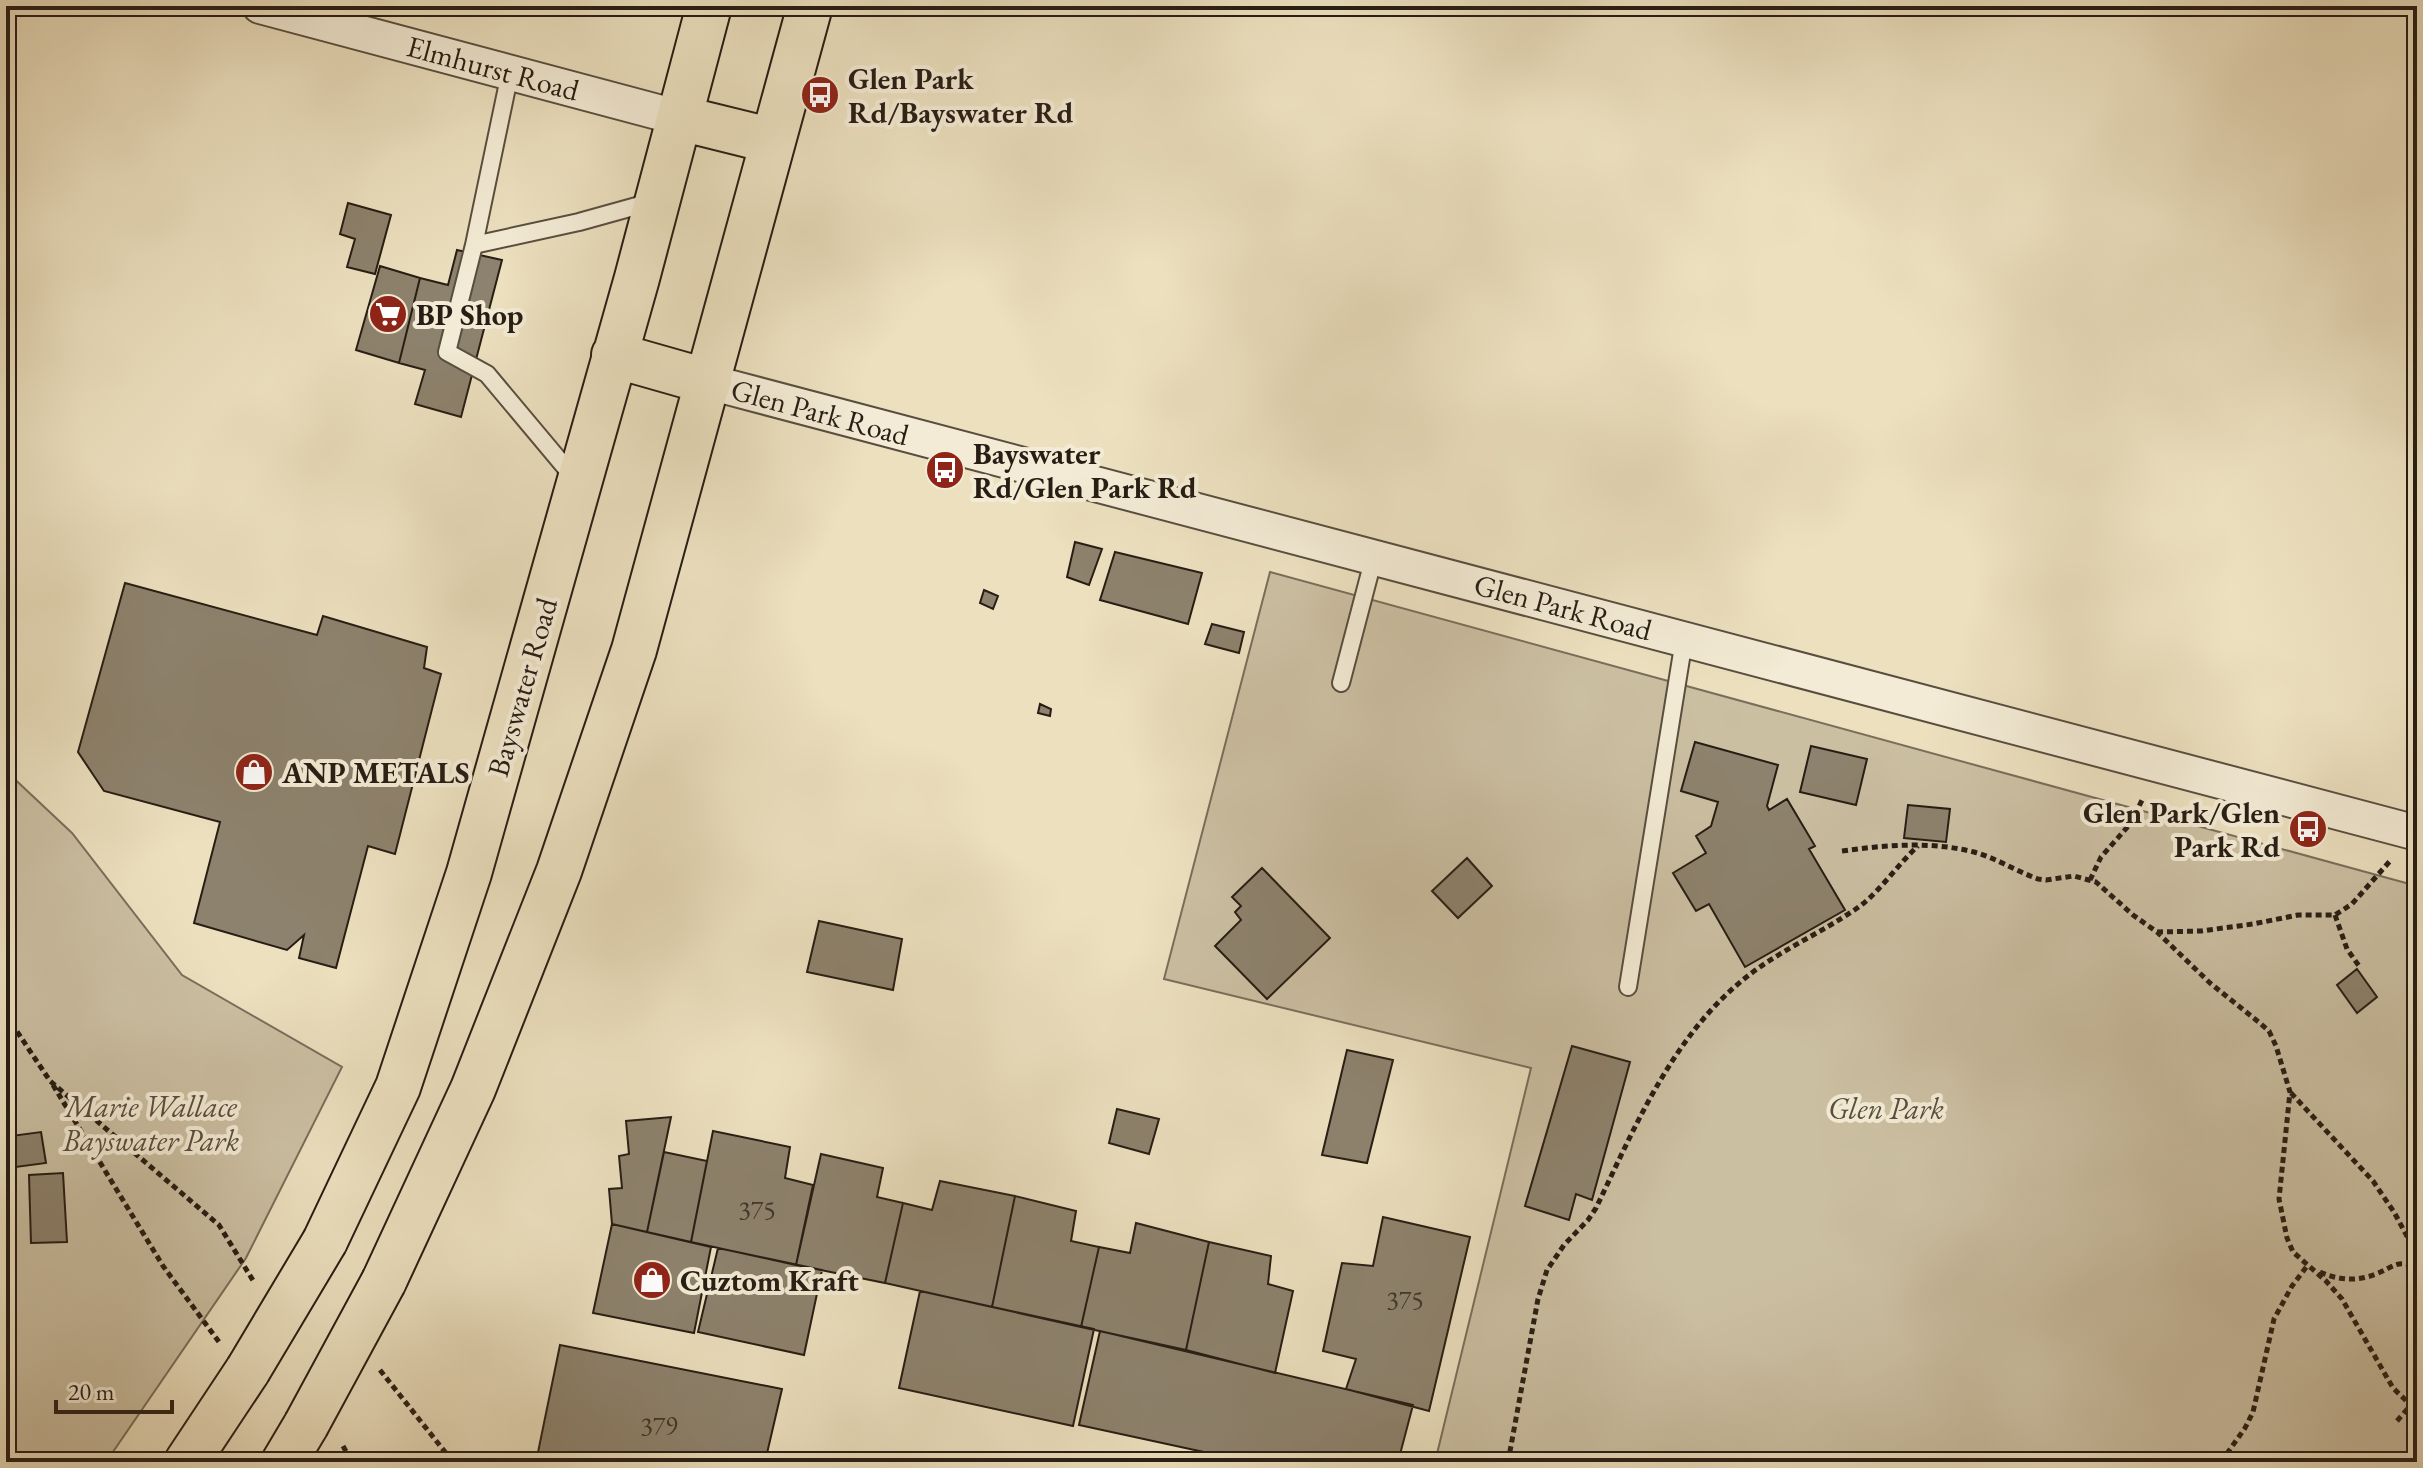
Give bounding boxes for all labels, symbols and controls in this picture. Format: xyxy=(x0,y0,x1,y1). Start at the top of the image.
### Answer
street label: Elmhurst Road xyxy=(403,26,584,110)
place label: Glen Park Rd/Bayswater Rd xyxy=(848,59,1074,132)
bus stop icon: Glen Park Rd/Bayswater Rd xyxy=(799,74,841,116)
supermarket icon: BP Shop xyxy=(367,293,409,335)
place label: BP Shop xyxy=(416,295,523,334)
street label: Glen Park Road xyxy=(727,370,914,455)
place label: Bayswater Rd/Glen Park Rd xyxy=(973,434,1197,507)
bus stop icon: Bayswater Rd/Glen Park Rd xyxy=(924,449,966,491)
street label: Glen Park Road xyxy=(1470,565,1657,650)
street label: Bayswater Road xyxy=(478,592,566,781)
shop icon: ANP METALS xyxy=(233,751,275,793)
place label: ANP METALS xyxy=(281,753,470,792)
place label: Glen Park/Glen Park Rd xyxy=(2083,793,2280,866)
bus stop icon: Glen Park/Glen Park Rd xyxy=(2287,808,2329,850)
park label: Marie Wallace Bayswater Park xyxy=(62,1087,239,1160)
park label: Glen Park xyxy=(1828,1089,1944,1128)
house number: 375 xyxy=(738,1193,776,1227)
shop icon: Cuztom Kraft xyxy=(631,1259,673,1301)
place label: Cuztom Kraft xyxy=(680,1261,859,1300)
house number: 375 xyxy=(1386,1283,1424,1317)
scale bar xyxy=(56,1364,172,1414)
text: 20 m xyxy=(68,1376,115,1407)
house number: 379 xyxy=(640,1409,678,1443)

